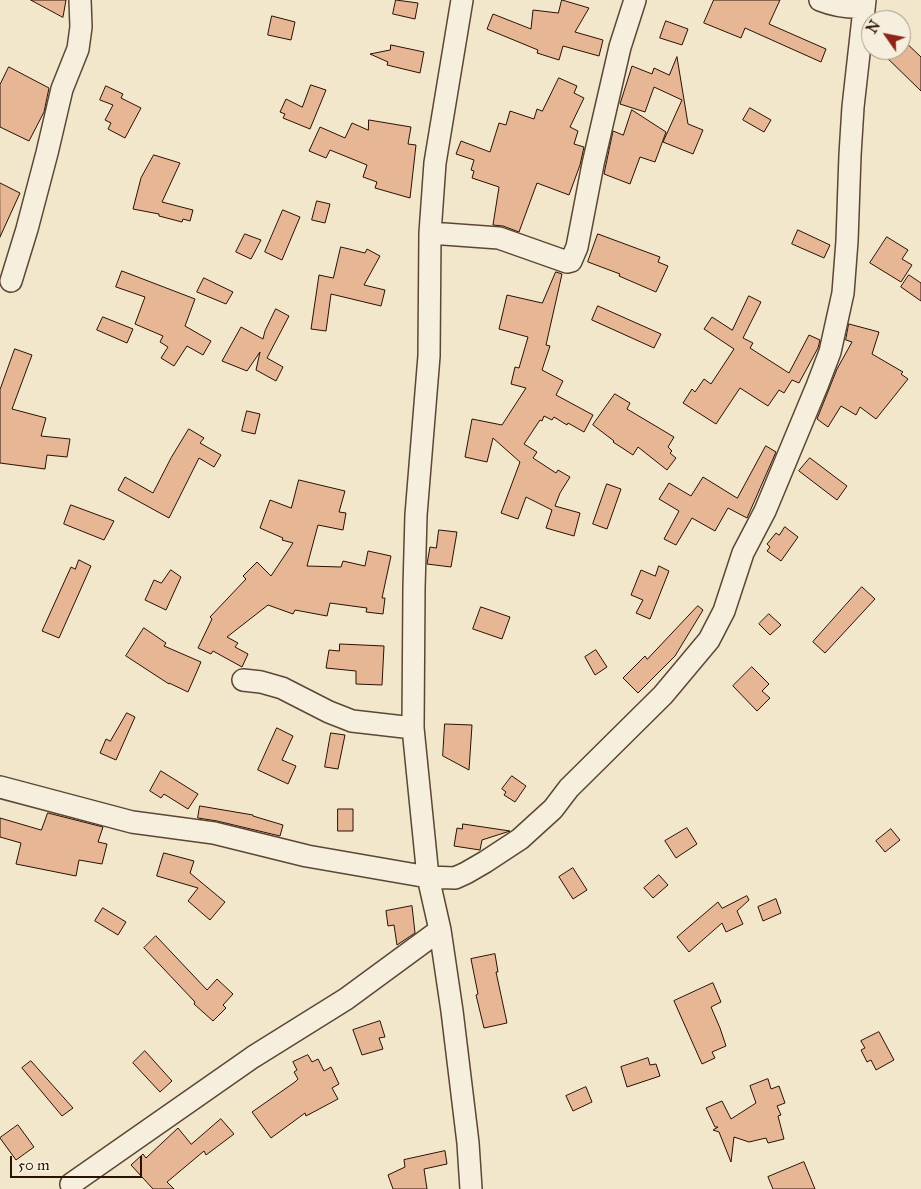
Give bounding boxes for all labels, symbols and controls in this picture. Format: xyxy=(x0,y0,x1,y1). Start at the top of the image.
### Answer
north arrow xyxy=(861,10,911,60)
text: N xyxy=(863,17,884,37)
scale bar xyxy=(12,1146,145,1178)
text: 50 m xyxy=(18,1156,50,1174)

